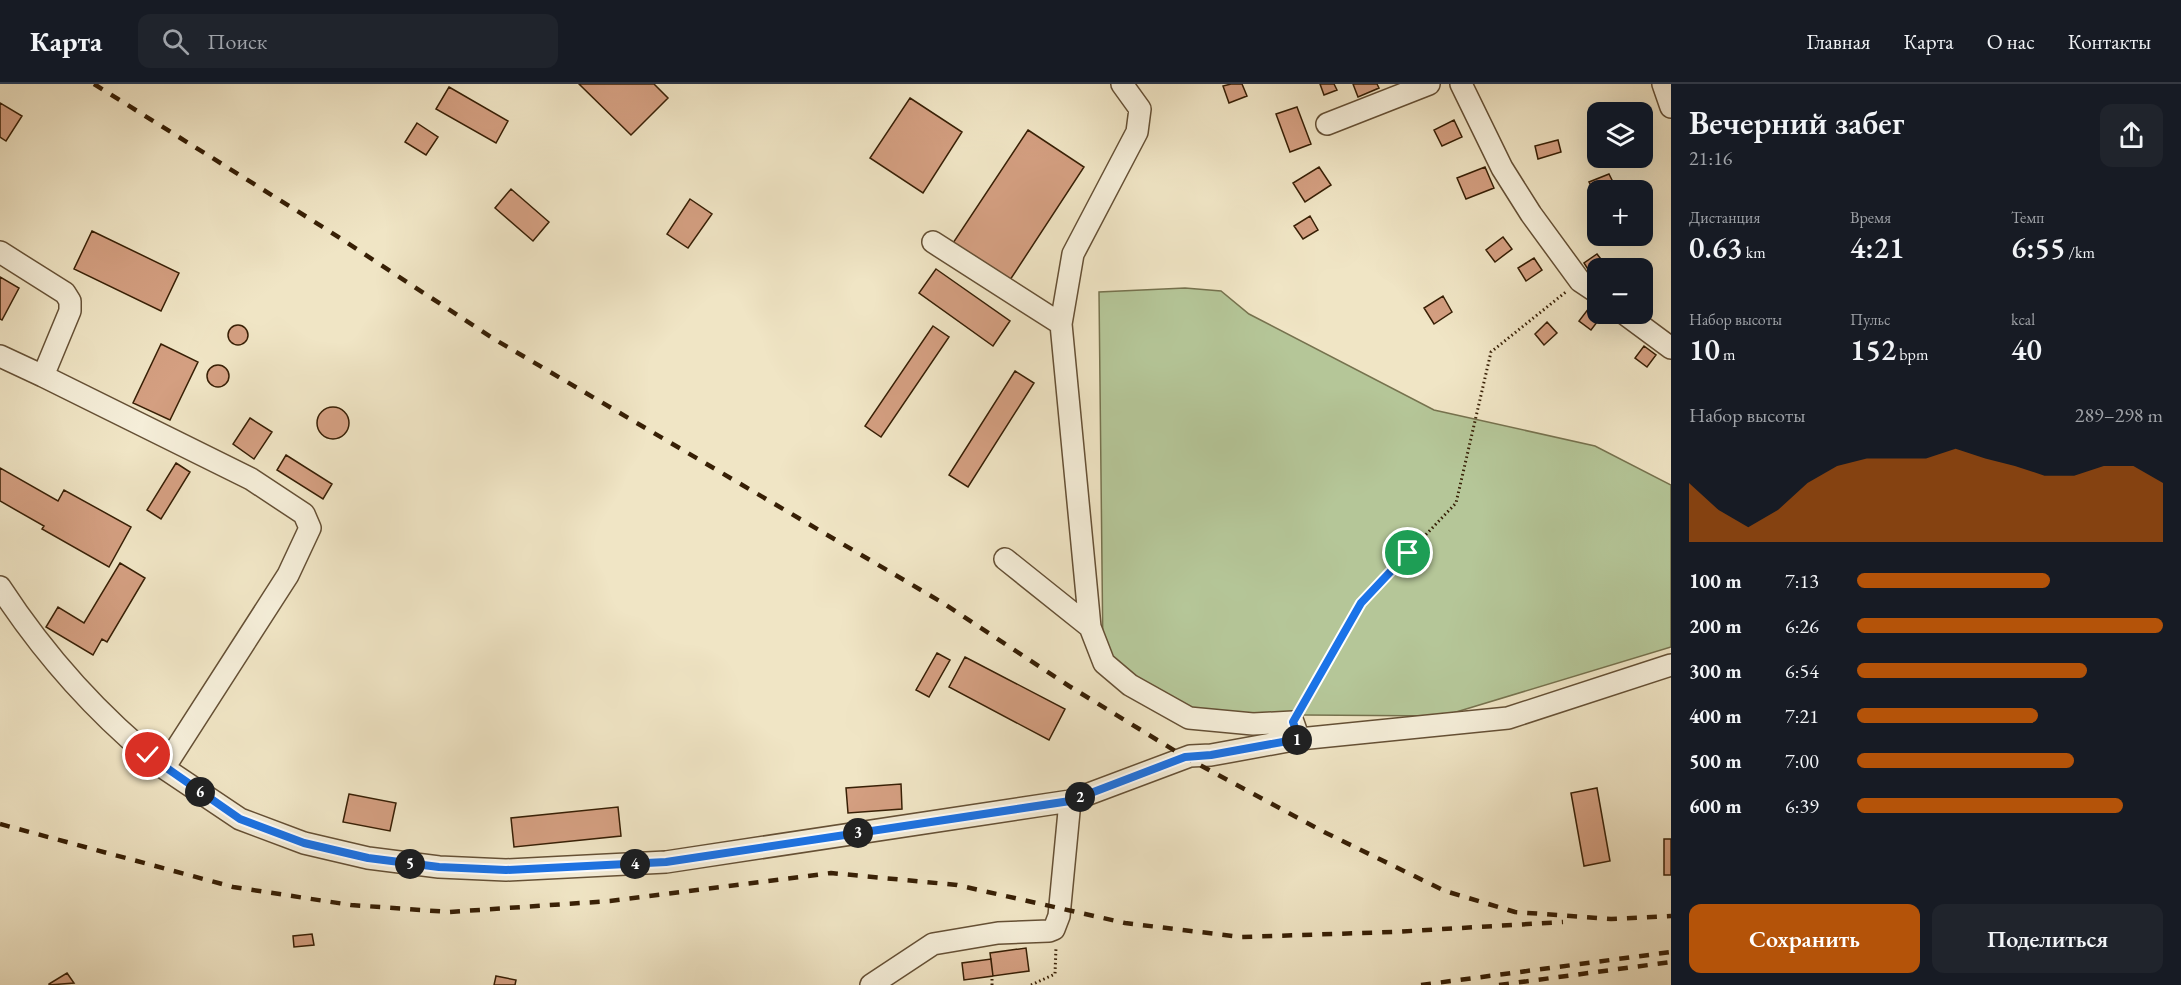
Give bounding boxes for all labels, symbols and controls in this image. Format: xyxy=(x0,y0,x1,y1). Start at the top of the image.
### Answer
search box xyxy=(138,14,558,68)
text: Карта xyxy=(30,23,102,59)
icon: search xyxy=(159,25,192,58)
text: Поиск xyxy=(207,27,267,56)
text: Главная xyxy=(1806,28,1870,55)
text: Карта xyxy=(1903,28,1954,55)
text: О нас xyxy=(1987,28,2035,55)
text: Контакты xyxy=(2068,28,2151,55)
text: Вечерний забег xyxy=(1689,101,1904,144)
map controls xyxy=(1587,102,1653,324)
button: layers xyxy=(1587,102,1653,168)
button: share xyxy=(2100,104,2163,167)
text: 21:16 xyxy=(1689,145,1732,171)
button: + xyxy=(1587,180,1653,246)
text: Дистанция xyxy=(1689,207,1760,228)
text: Время xyxy=(1850,207,1891,228)
text: Темп xyxy=(2011,207,2044,228)
text: 0.63 xyxy=(1689,228,1742,267)
text: 4:21 xyxy=(1850,228,1904,267)
text: 6:55 xyxy=(2011,228,2065,267)
text: km xyxy=(1742,242,1766,263)
text: /km xyxy=(2065,242,2095,263)
button: − xyxy=(1587,258,1653,324)
text: Набор высоты xyxy=(1689,309,1782,330)
text: Пульс xyxy=(1850,309,1891,330)
text: kcal xyxy=(2011,309,2035,330)
text: 10 xyxy=(1689,330,1720,369)
text: 152 xyxy=(1850,330,1896,369)
text: 40 xyxy=(2011,330,2042,369)
text: m xyxy=(1720,344,1735,365)
text: bpm xyxy=(1896,344,1928,365)
text: Набор высоты xyxy=(1689,402,1805,428)
text: 289–298 m xyxy=(2075,402,2163,428)
pin xyxy=(1382,527,1433,578)
icon: arrive xyxy=(1391,536,1424,569)
text: 100 m xyxy=(1689,568,1742,594)
text: 7:13 xyxy=(1785,568,1819,594)
text: 200 m xyxy=(1689,613,1742,639)
text: 6:26 xyxy=(1785,613,1819,639)
text: 300 m xyxy=(1689,658,1742,684)
text: 6:54 xyxy=(1785,658,1819,684)
text: 400 m xyxy=(1689,703,1742,729)
text: 7:21 xyxy=(1785,703,1819,729)
pin: 1 xyxy=(1282,725,1312,755)
pin xyxy=(122,729,173,780)
text: 1 xyxy=(1293,729,1301,750)
icon: check xyxy=(131,738,164,771)
text: 500 m xyxy=(1689,748,1742,774)
text: 7:00 xyxy=(1785,748,1819,774)
pin: 6 xyxy=(185,777,215,807)
text: 6 xyxy=(196,781,204,802)
pin: 2 xyxy=(1065,782,1095,812)
text: 2 xyxy=(1076,786,1084,807)
text: 600 m xyxy=(1689,793,1742,819)
text: 6:39 xyxy=(1785,793,1819,819)
pin: 3 xyxy=(843,818,873,848)
text: 3 xyxy=(854,822,862,843)
pin: 5 xyxy=(395,849,425,879)
pin: 4 xyxy=(620,849,650,879)
text: 5 xyxy=(406,853,414,874)
text: 4 xyxy=(631,853,639,874)
button: Сохранить xyxy=(1689,904,1920,973)
button: Поделиться xyxy=(1932,904,2163,973)

